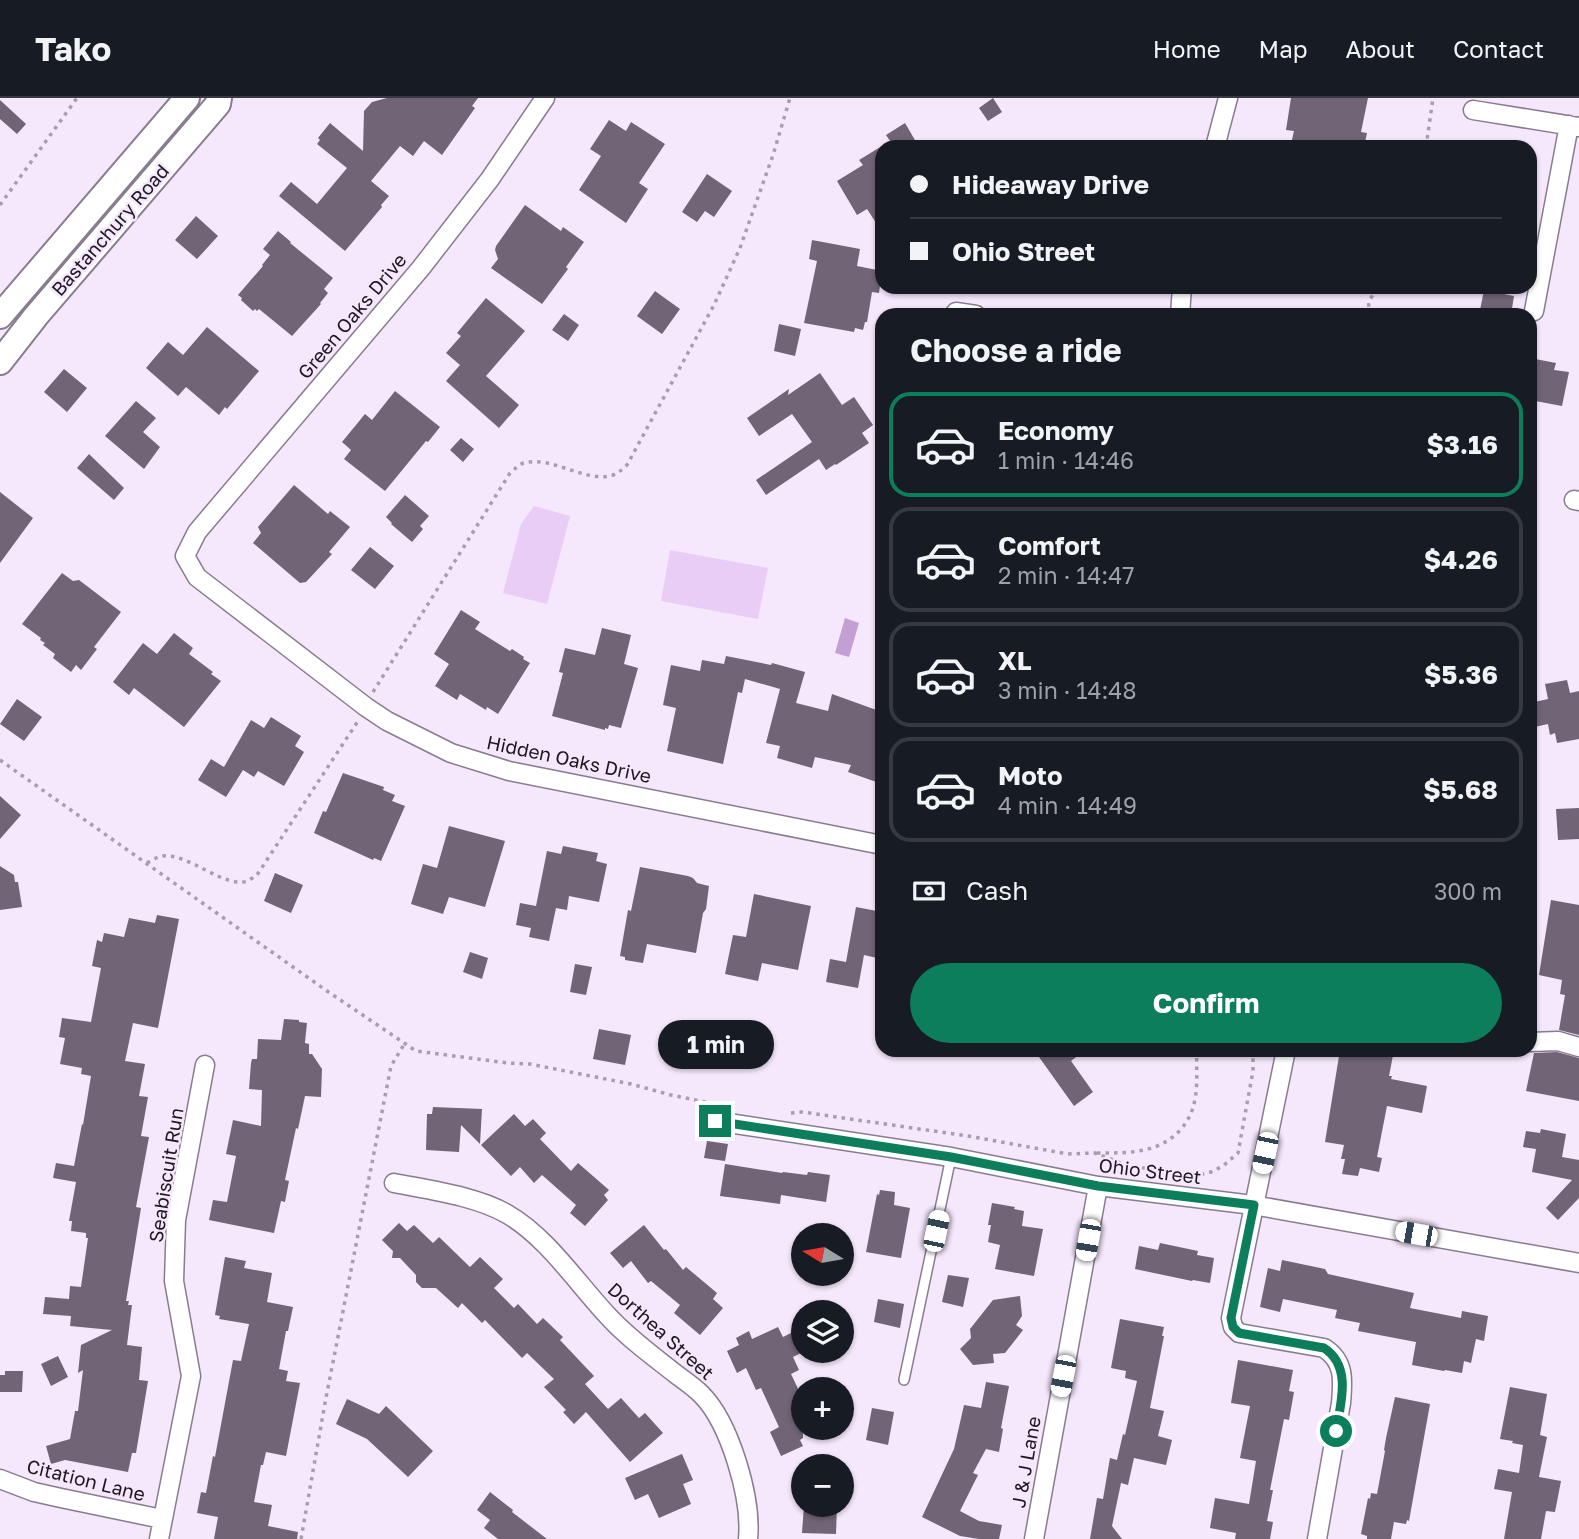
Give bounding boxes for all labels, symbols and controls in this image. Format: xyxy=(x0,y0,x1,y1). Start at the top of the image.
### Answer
text: Tako xyxy=(35,29,111,68)
text: Home xyxy=(1153,34,1221,63)
text: Map xyxy=(1259,34,1308,63)
text: About xyxy=(1346,34,1415,63)
text: Contact xyxy=(1453,34,1544,63)
street label: Bastanchury Road xyxy=(46,159,173,300)
text: Hideaway Drive xyxy=(952,169,1149,200)
text: Ohio Street xyxy=(952,236,1095,267)
street label: Green Oaks Drive xyxy=(292,248,411,383)
text: Choose a ride xyxy=(910,331,1122,369)
icon: car xyxy=(914,413,977,476)
text: Economy xyxy=(998,415,1114,446)
text: $3.16 xyxy=(1426,429,1498,460)
text: 1 min · 14:46 xyxy=(998,446,1134,474)
icon: car xyxy=(914,528,977,591)
text: Comfort xyxy=(998,530,1101,561)
text: $4.26 xyxy=(1424,544,1498,575)
text: 2 min · 14:47 xyxy=(998,561,1134,589)
icon: car xyxy=(914,643,977,706)
text: XL xyxy=(998,645,1032,676)
text: $5.36 xyxy=(1424,659,1498,690)
text: 3 min · 14:48 xyxy=(998,676,1136,704)
street label: Hidden Oaks Drive xyxy=(485,730,654,787)
icon: car xyxy=(914,758,977,821)
text: Moto xyxy=(998,760,1063,791)
text: $5.68 xyxy=(1423,774,1498,805)
text: 4 min · 14:49 xyxy=(998,791,1137,819)
icon: cash xyxy=(910,872,948,910)
text: Cash xyxy=(966,875,1028,906)
text: 300 m xyxy=(1434,877,1502,905)
button: Confirm xyxy=(910,963,1502,1043)
callout: 1 min xyxy=(657,1020,773,1068)
text: 1 min xyxy=(687,1030,745,1058)
route end xyxy=(699,1105,731,1137)
street label: Seabiscuit Run xyxy=(144,1106,187,1244)
car xyxy=(1251,1130,1280,1176)
street label: Ohio Street xyxy=(1097,1153,1203,1188)
car xyxy=(922,1208,951,1254)
car xyxy=(1075,1217,1102,1263)
car xyxy=(1394,1220,1439,1248)
north arrow xyxy=(791,1223,854,1286)
map controls xyxy=(791,1223,854,1517)
street label: Dorthea Street xyxy=(604,1277,719,1384)
button: layers xyxy=(791,1300,854,1363)
car xyxy=(1049,1353,1078,1399)
button: + xyxy=(791,1377,854,1440)
street label: J & J Lane xyxy=(1006,1414,1045,1509)
route start xyxy=(1320,1415,1352,1447)
street label: Citation Lane xyxy=(25,1454,148,1505)
button: − xyxy=(791,1454,854,1517)

